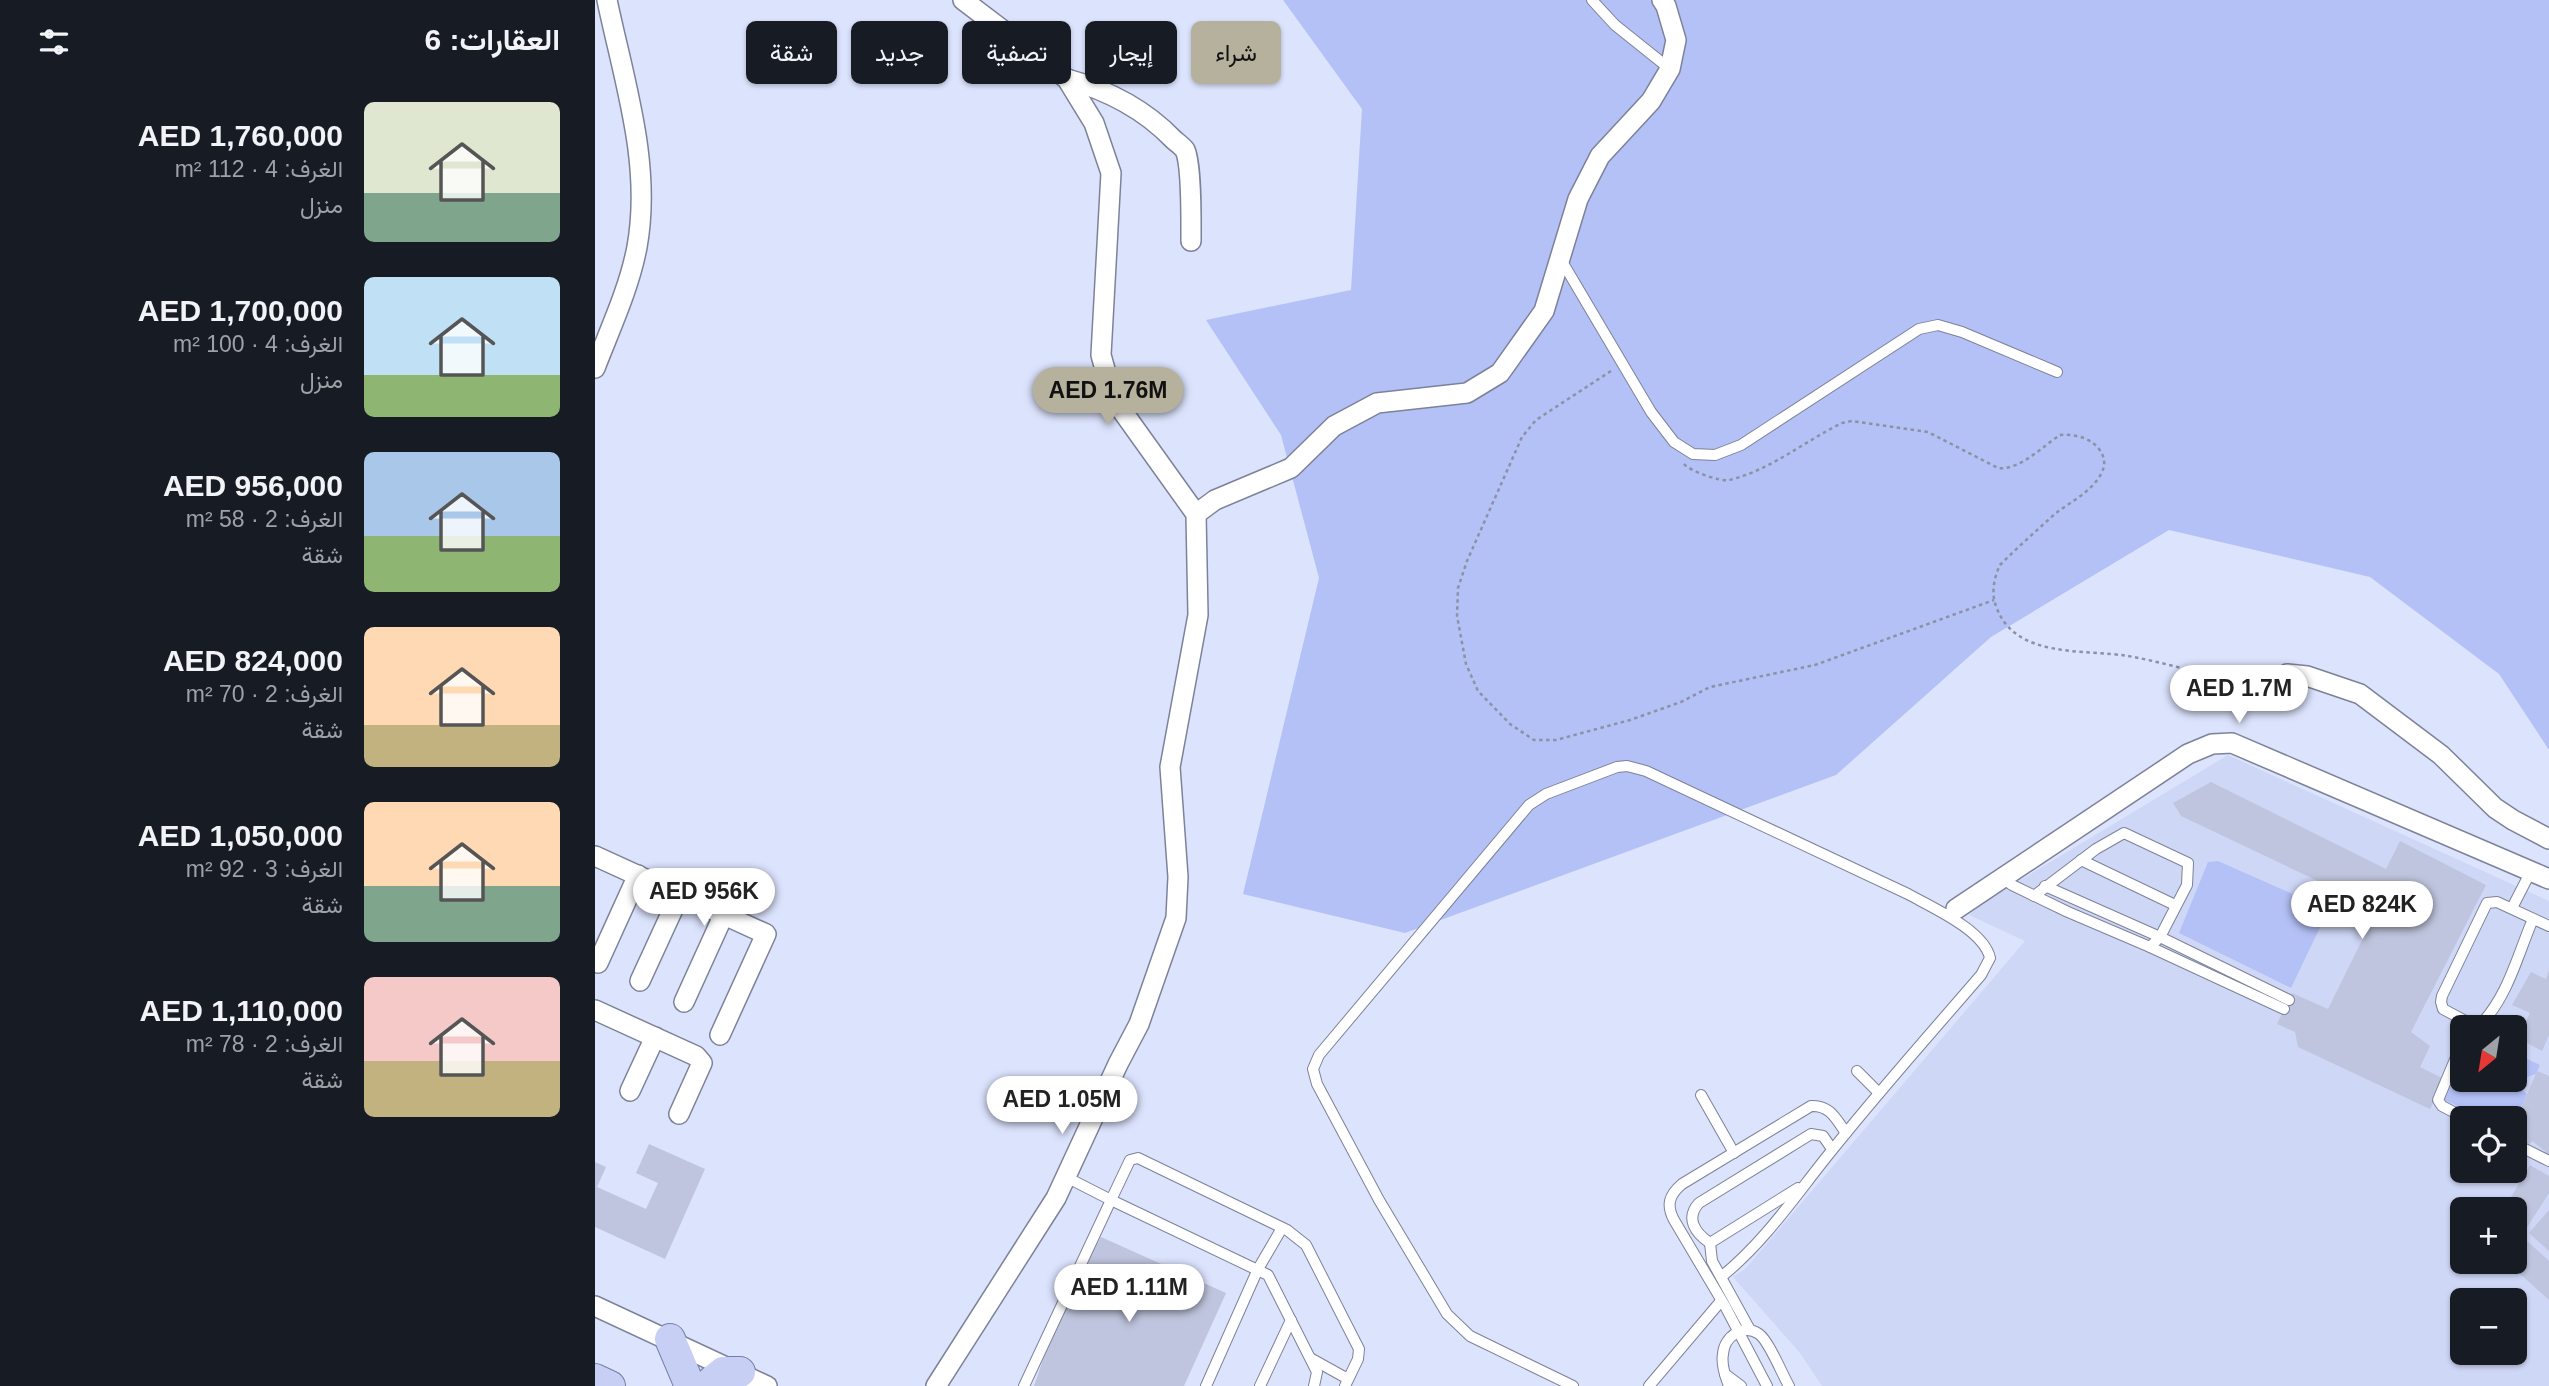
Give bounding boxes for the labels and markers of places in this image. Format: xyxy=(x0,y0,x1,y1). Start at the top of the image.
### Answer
pin: AED 1.76M xyxy=(1028,368,1188,427)
pin: AED 1.7M xyxy=(2167,666,2311,725)
pin: AED 956K xyxy=(632,869,776,928)
pin: AED 824K xyxy=(2290,881,2434,941)
pin: AED 1.05M xyxy=(982,1076,1142,1136)
pin: AED 1.11M xyxy=(1049,1264,1209,1324)

